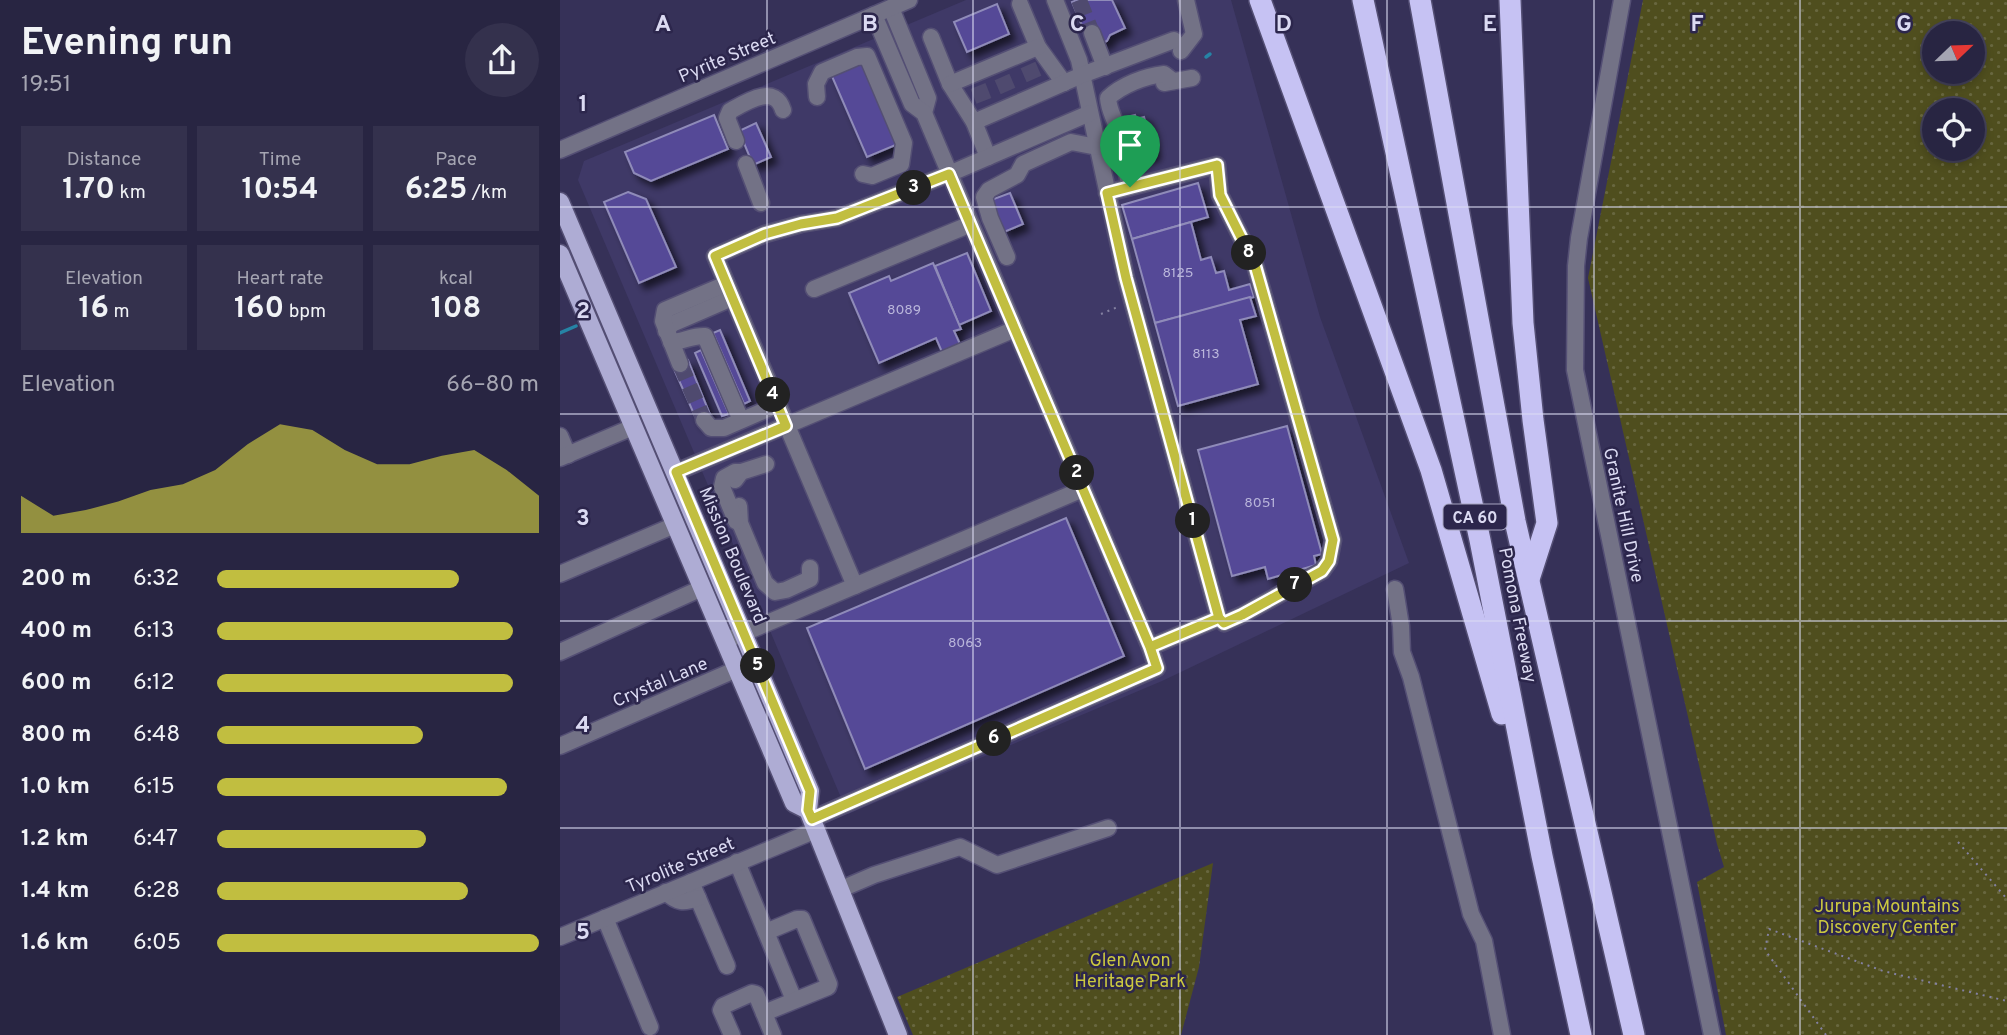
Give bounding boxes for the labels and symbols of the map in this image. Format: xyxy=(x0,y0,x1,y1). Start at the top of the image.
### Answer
text: A xyxy=(655,11,671,40)
text: B xyxy=(862,11,878,40)
text: C xyxy=(1070,11,1084,40)
text: D xyxy=(1276,11,1292,40)
text: E xyxy=(1483,11,1497,40)
text: F xyxy=(1690,11,1704,40)
text: G xyxy=(1896,11,1912,40)
north arrow xyxy=(1922,21,1984,84)
street label: Pyrite Street xyxy=(676,28,780,89)
text: 1 xyxy=(578,91,588,120)
pin xyxy=(1100,115,1160,187)
pin: 3 xyxy=(896,170,932,206)
pin: 8 xyxy=(1232,236,1266,270)
house number: 8125 xyxy=(1162,265,1194,282)
text: 2 xyxy=(576,298,590,327)
house number: 8089 xyxy=(887,302,921,319)
house number: 8113 xyxy=(1192,346,1220,363)
pin: 4 xyxy=(756,378,790,412)
street label: Granite Hill Drive xyxy=(1597,446,1648,585)
pin: 2 xyxy=(1060,456,1094,490)
street label: Mission Boulevard xyxy=(692,484,771,627)
house number: 8051 xyxy=(1244,495,1276,512)
pin: 1 xyxy=(1176,504,1210,538)
road number: CA 60 xyxy=(1444,504,1506,530)
text: 3 xyxy=(576,505,590,534)
street label: Pomona Freeway xyxy=(1492,546,1541,685)
pin: 7 xyxy=(1278,568,1312,602)
house number: 8063 xyxy=(948,635,982,652)
pin: 5 xyxy=(740,648,776,684)
street label: Crystal Lane xyxy=(610,653,712,714)
text: 4 xyxy=(576,712,590,741)
pin: 6 xyxy=(976,722,1012,756)
street label: Tyrolite Street xyxy=(623,833,738,900)
park label: Jurupa Mountains Discovery Center xyxy=(1814,896,1960,940)
text: 5 xyxy=(576,919,590,948)
park label: Glen Avon Heritage Park xyxy=(1074,950,1186,994)

